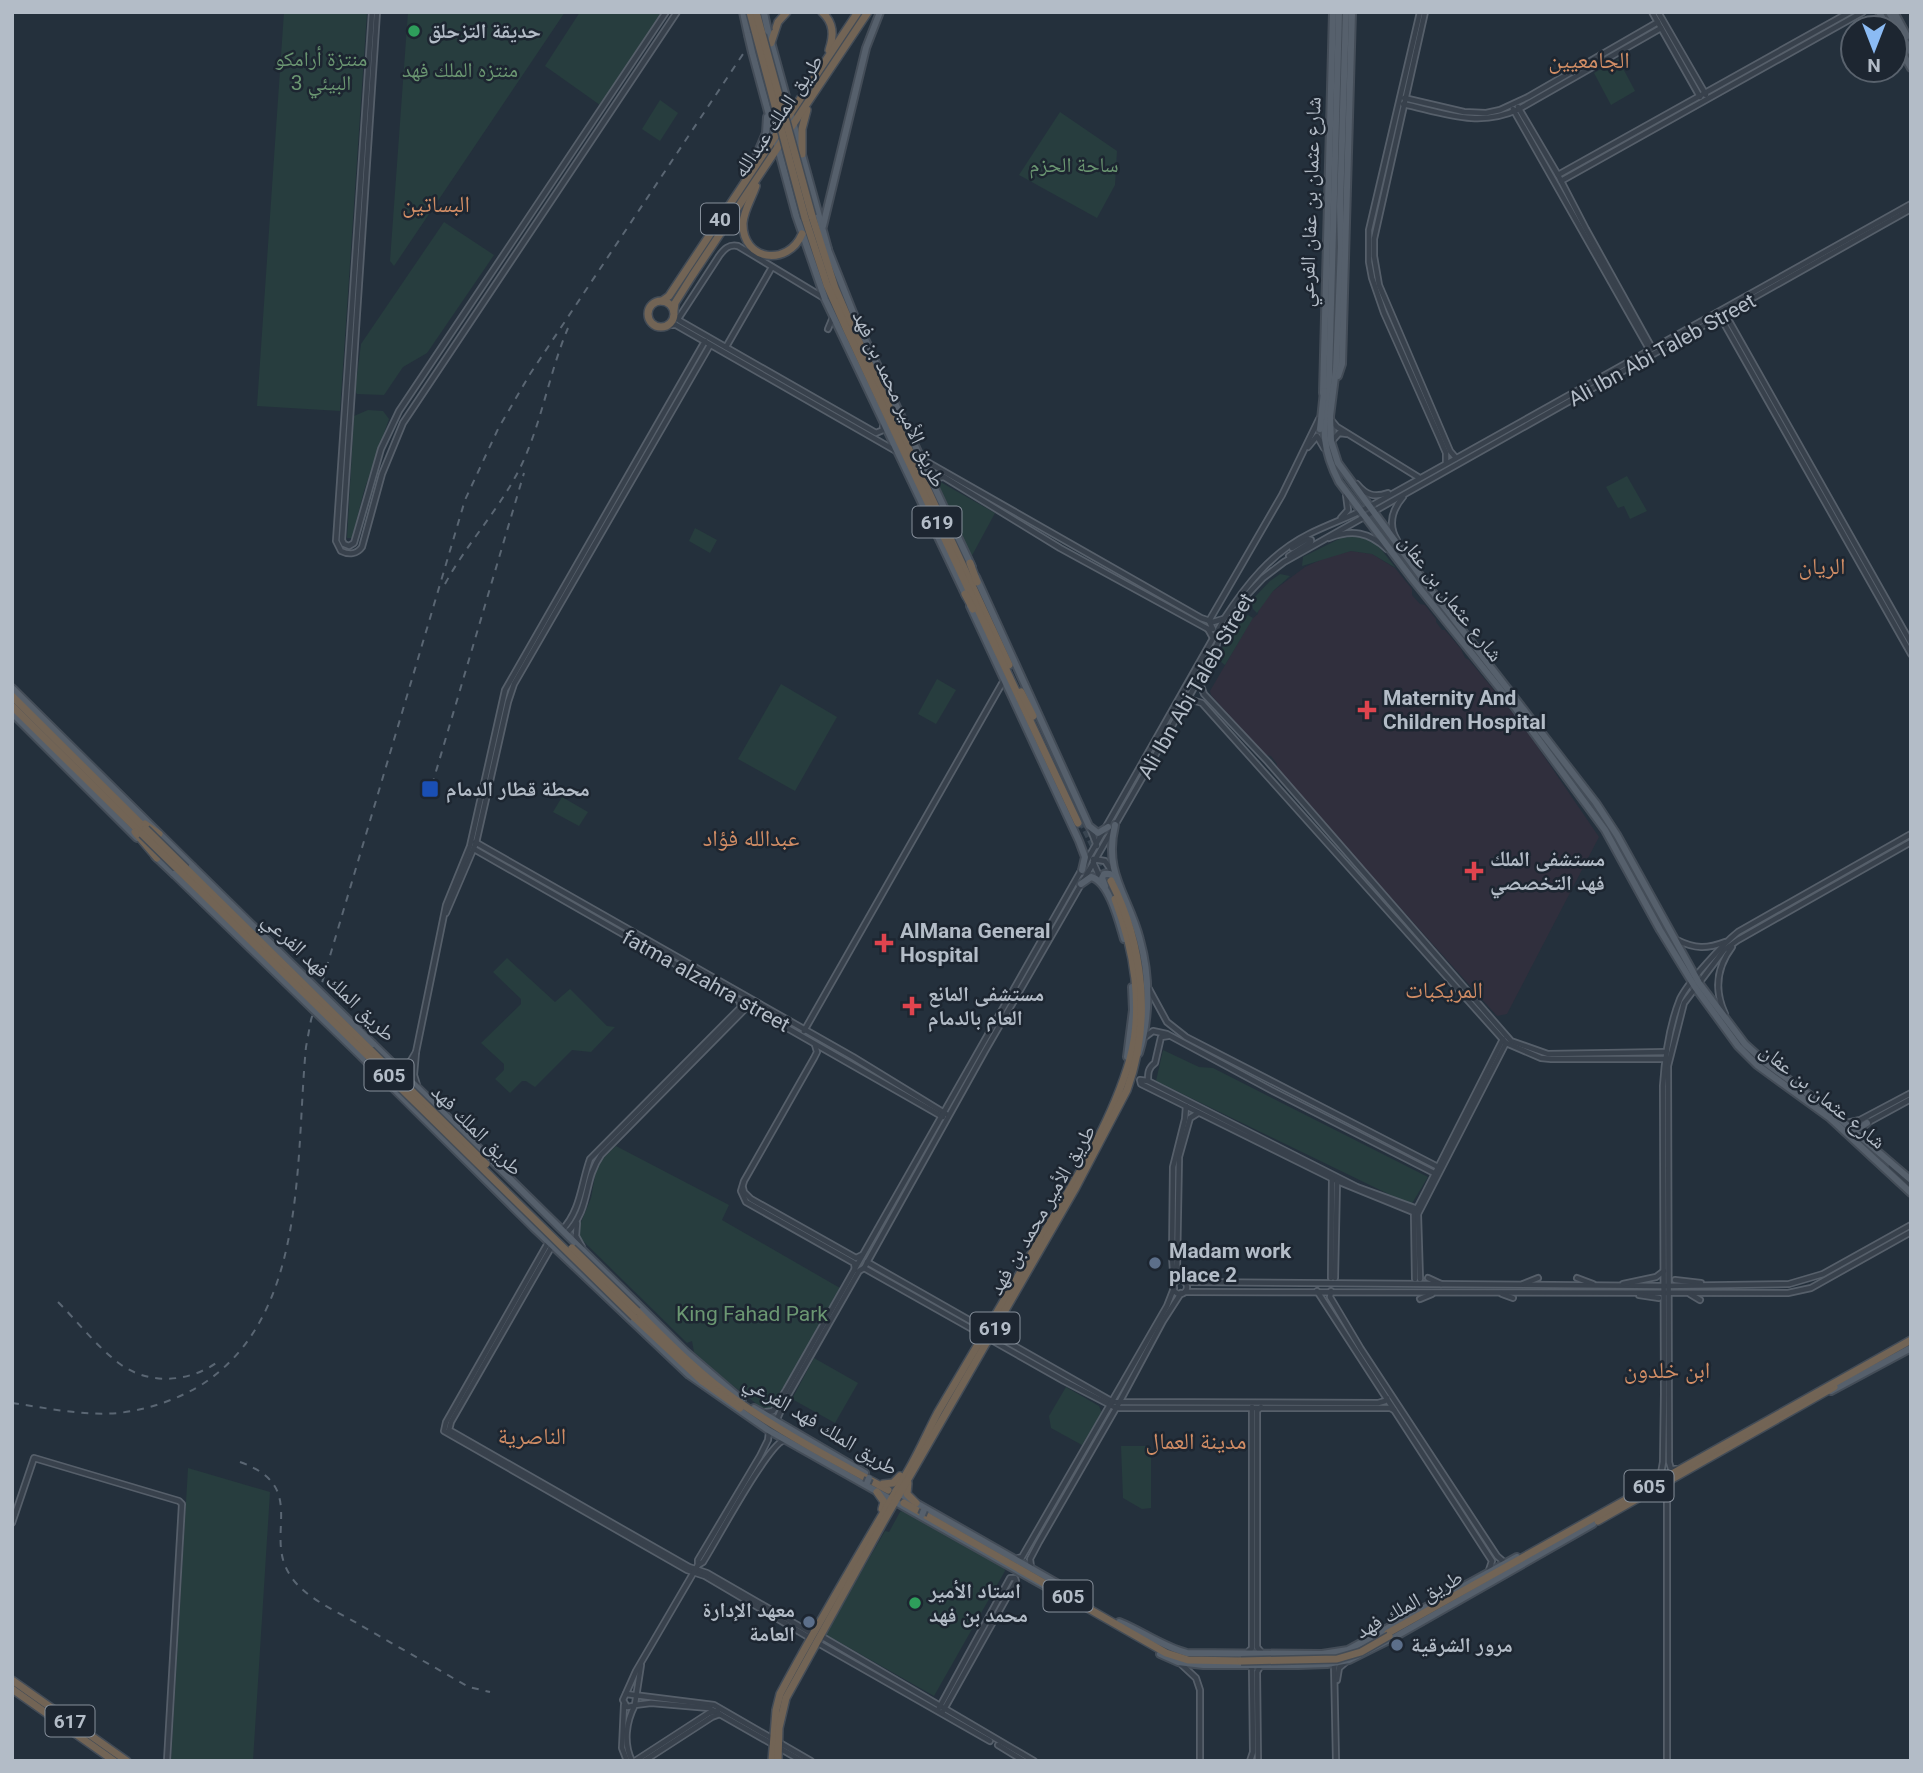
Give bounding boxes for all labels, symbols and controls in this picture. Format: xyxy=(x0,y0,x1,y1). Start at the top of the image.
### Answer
north arrow xyxy=(1839,14,1909,84)
place label: حديقة التزحلق xyxy=(428,19,541,44)
marker: حديقة التزحلق xyxy=(406,23,422,39)
park label: منتزة أرامكو البيئي 3 xyxy=(275,46,367,99)
district label: الجامعيين xyxy=(1548,47,1630,74)
street label: طريق الملك عبدالله xyxy=(728,50,829,183)
text: N xyxy=(1867,54,1881,77)
park label: منتزه الملك فهد xyxy=(402,58,518,82)
street label: شارع عثمان بن عفان الفرعي xyxy=(1294,96,1330,308)
park label: ساحة الحزم xyxy=(1029,153,1119,179)
district label: البساتين xyxy=(402,191,470,218)
road number: 40 xyxy=(701,204,739,234)
street label: Ali Ibn Abi Taleb Street xyxy=(1564,288,1760,411)
street label: طريق الأمير محمد بن فهد xyxy=(847,307,951,492)
road number: 619 xyxy=(912,506,962,538)
street label: شارع عثمان بن عفان xyxy=(1393,530,1508,667)
district label: الريان xyxy=(1799,553,1845,580)
street label: Ali Ibn Abi Taleb Street xyxy=(1133,589,1259,783)
place label: Maternity And Children Hospital xyxy=(1383,686,1546,734)
marker: Maternity And Children Hospital xyxy=(1357,700,1377,720)
place label: محطة قطار الدمام xyxy=(446,777,590,803)
marker: محطة قطار الدمام xyxy=(420,779,440,799)
district label: عبدالله فؤاد xyxy=(703,825,800,852)
place label: مستشفى الملك فهد التخصصي xyxy=(1490,847,1605,899)
marker: مستشفى الملك فهد التخصصي xyxy=(1464,861,1484,881)
street label: طريق الملك فهد الفرعي xyxy=(255,907,400,1050)
place label: AlMana General Hospital xyxy=(900,919,1050,967)
street label: fatma alzahra street xyxy=(618,925,794,1037)
marker: AlMana General Hospital xyxy=(874,933,894,953)
district label: المريكبات xyxy=(1405,977,1483,1004)
place label: مستشفى المانع العام بالدمام xyxy=(928,982,1044,1032)
marker: مستشفى المانع العام بالدمام xyxy=(902,996,922,1016)
street label: شارع عثمان بن عفان xyxy=(1755,1038,1891,1155)
road number: 605 xyxy=(364,1060,414,1091)
street label: طريق الملك فهد xyxy=(426,1079,528,1181)
street label: طريق الأمير محمد بن فهد xyxy=(984,1121,1101,1300)
place label: Madam work place 2 xyxy=(1169,1239,1292,1287)
marker: Madam work place 2 xyxy=(1147,1255,1163,1271)
park label: King Fahad Park xyxy=(676,1302,828,1326)
road number: 619 xyxy=(970,1312,1020,1344)
district label: ابن خلدون xyxy=(1624,1357,1710,1384)
street label: طريق الملك فهد الفرعي xyxy=(737,1370,902,1484)
district label: الناصرية xyxy=(498,1423,566,1450)
district label: مدينة العمال xyxy=(1146,1428,1246,1455)
road number: 605 xyxy=(1624,1470,1674,1502)
street label: طريق الملك فهد xyxy=(1351,1565,1467,1644)
place label: استاد الأمير محمد بن فهد xyxy=(928,1579,1028,1628)
road number: 605 xyxy=(1044,1580,1092,1612)
marker: استاد الأمير محمد بن فهد xyxy=(907,1595,923,1611)
place label: معهد الإدارة العامة xyxy=(703,1598,795,1646)
marker: معهد الإدارة العامة xyxy=(801,1614,817,1630)
place label: مرور الشرقية xyxy=(1411,1633,1513,1657)
marker: مرور الشرقية xyxy=(1389,1637,1405,1653)
road number: 617 xyxy=(46,1706,94,1736)

